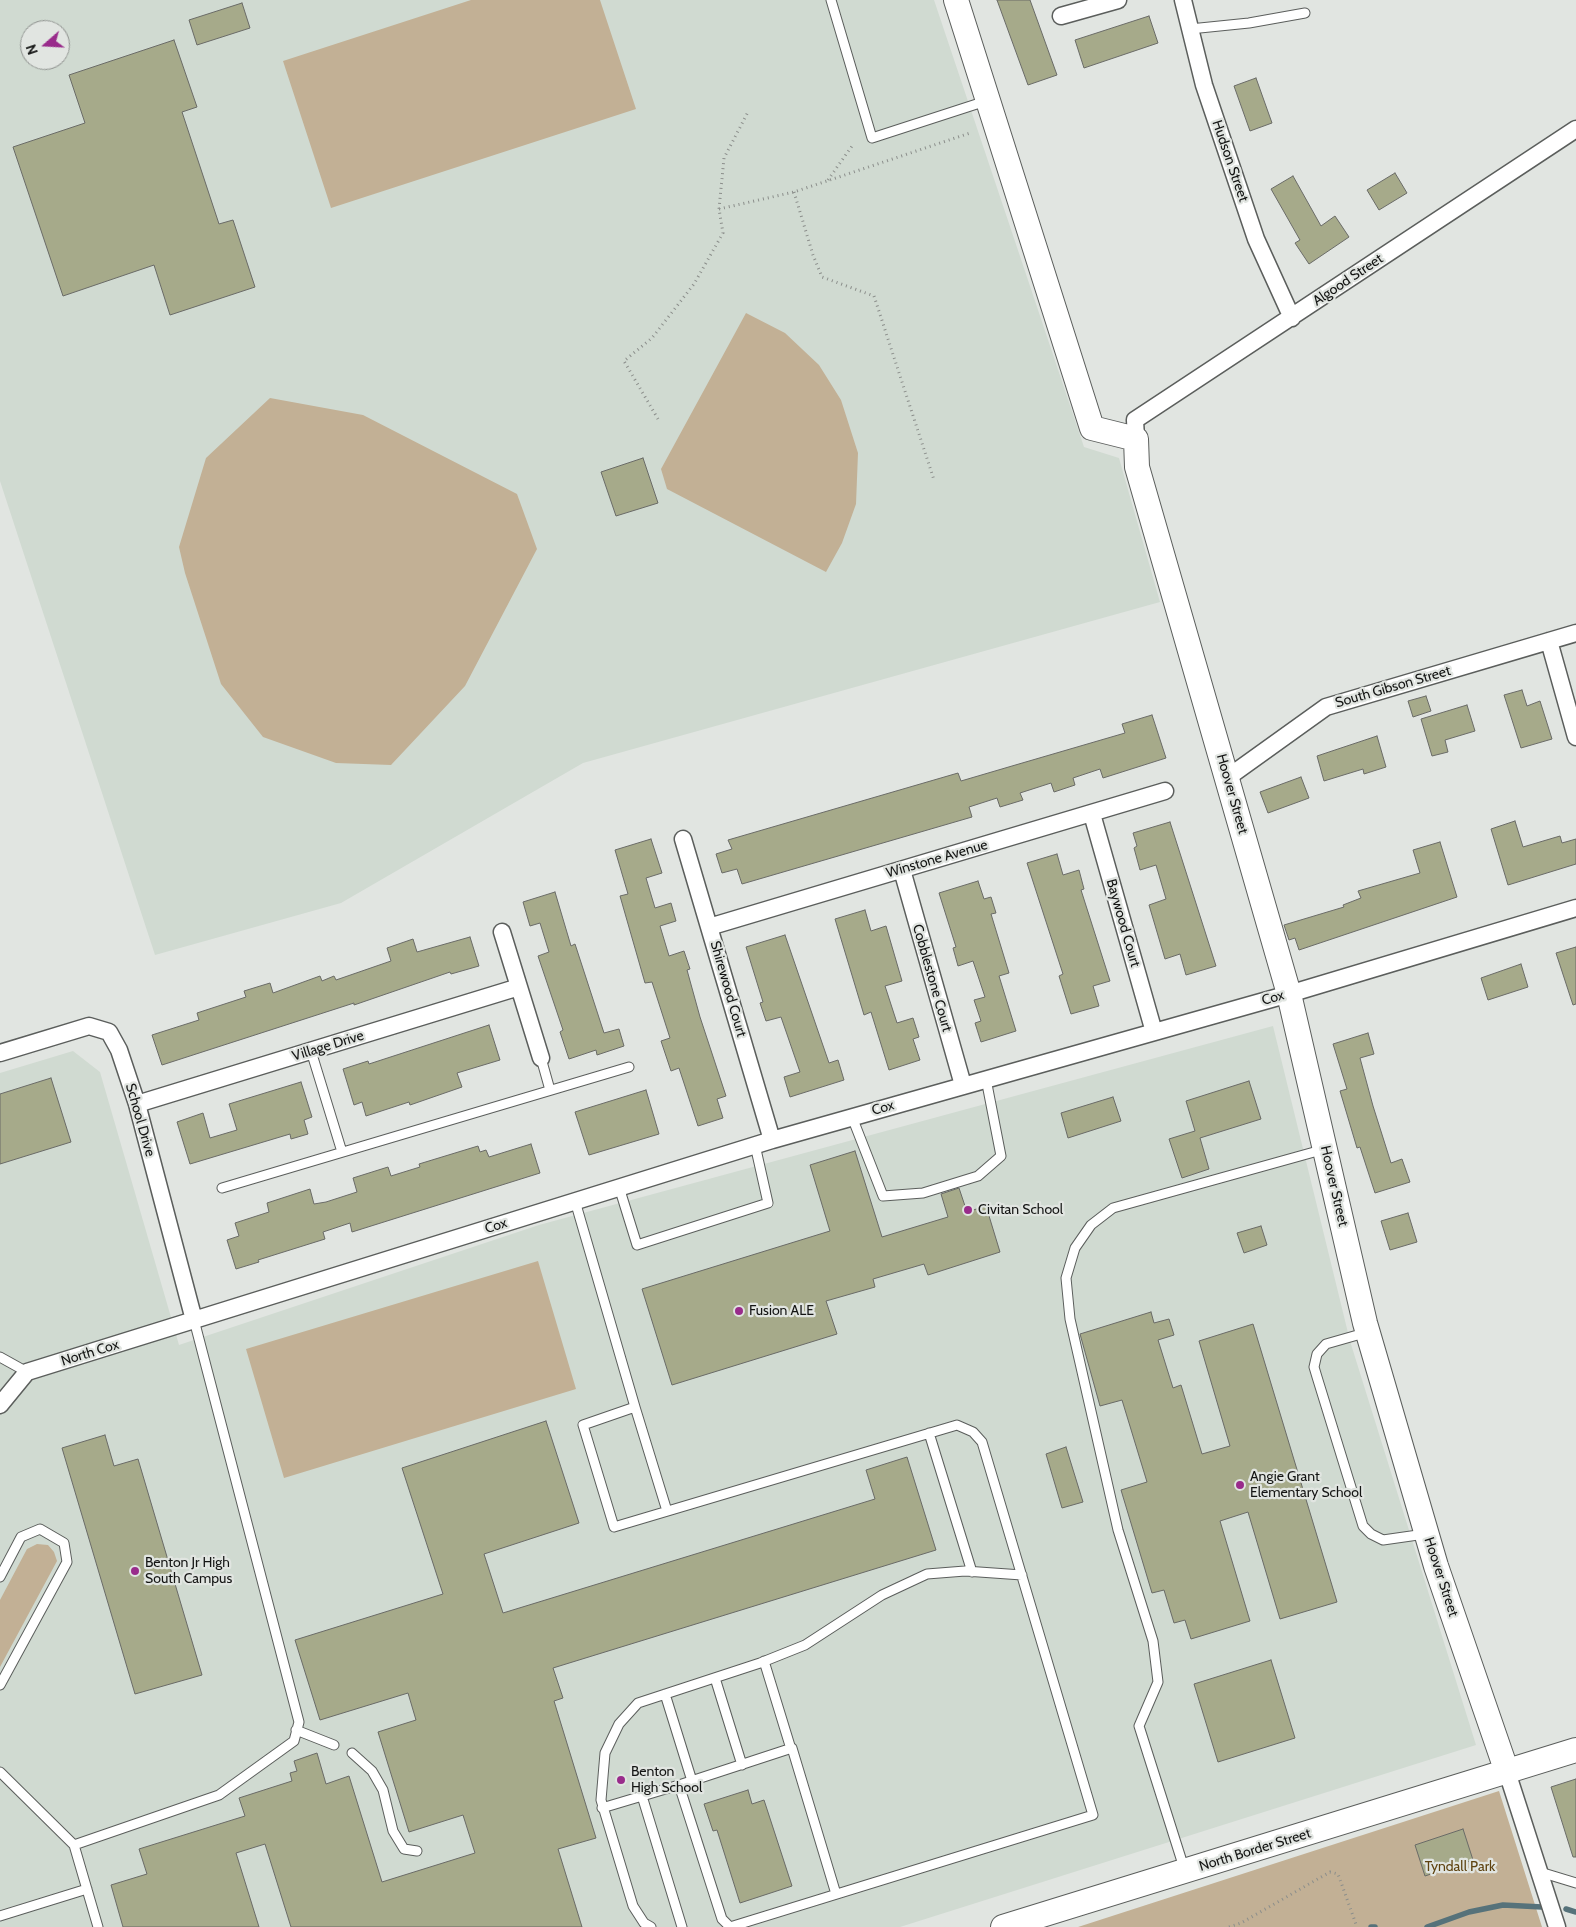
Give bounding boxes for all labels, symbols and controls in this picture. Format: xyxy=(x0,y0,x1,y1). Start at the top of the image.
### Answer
north arrow xyxy=(20,20,70,70)
text: N xyxy=(22,42,42,57)
street label: Hudson Street xyxy=(1208,118,1252,204)
street label: Algood Street xyxy=(1310,250,1386,310)
street label: South Gibson Street xyxy=(1333,662,1453,712)
street label: Hoover Street xyxy=(1213,752,1251,836)
street label: Winstone Avenue xyxy=(884,837,990,881)
street label: Baywood Court xyxy=(1102,877,1144,969)
street label: Cobblestone Court xyxy=(909,922,955,1034)
street label: Shirewood Court xyxy=(706,939,750,1039)
street label: Cox xyxy=(1260,987,1286,1009)
street label: Village Drive xyxy=(290,1027,366,1065)
street label: School Drive xyxy=(122,1081,158,1159)
street label: Cox xyxy=(870,1097,896,1119)
street label: Hoover Street xyxy=(1317,1144,1351,1228)
place label: Civitan School xyxy=(978,1202,1063,1218)
marker: Civitan School xyxy=(962,1204,974,1216)
street label: Cox xyxy=(483,1215,509,1237)
place label: Fusion ALE xyxy=(749,1303,814,1319)
marker: Fusion ALE xyxy=(733,1305,745,1317)
street label: North Cox xyxy=(59,1336,121,1370)
place label: Angie Grant Elementary School xyxy=(1250,1469,1362,1501)
marker: Angie Grant Elementary School xyxy=(1234,1479,1246,1491)
street label: Hoover Street xyxy=(1420,1535,1462,1619)
place label: Benton Jr High South Campus xyxy=(145,1555,232,1588)
marker: Benton Jr High South Campus xyxy=(129,1565,141,1577)
place label: Benton High School xyxy=(631,1764,702,1796)
marker: Benton High School xyxy=(615,1774,627,1786)
street label: North Border Street xyxy=(1197,1825,1313,1875)
park label: Tyndall Park xyxy=(1425,1859,1495,1875)

